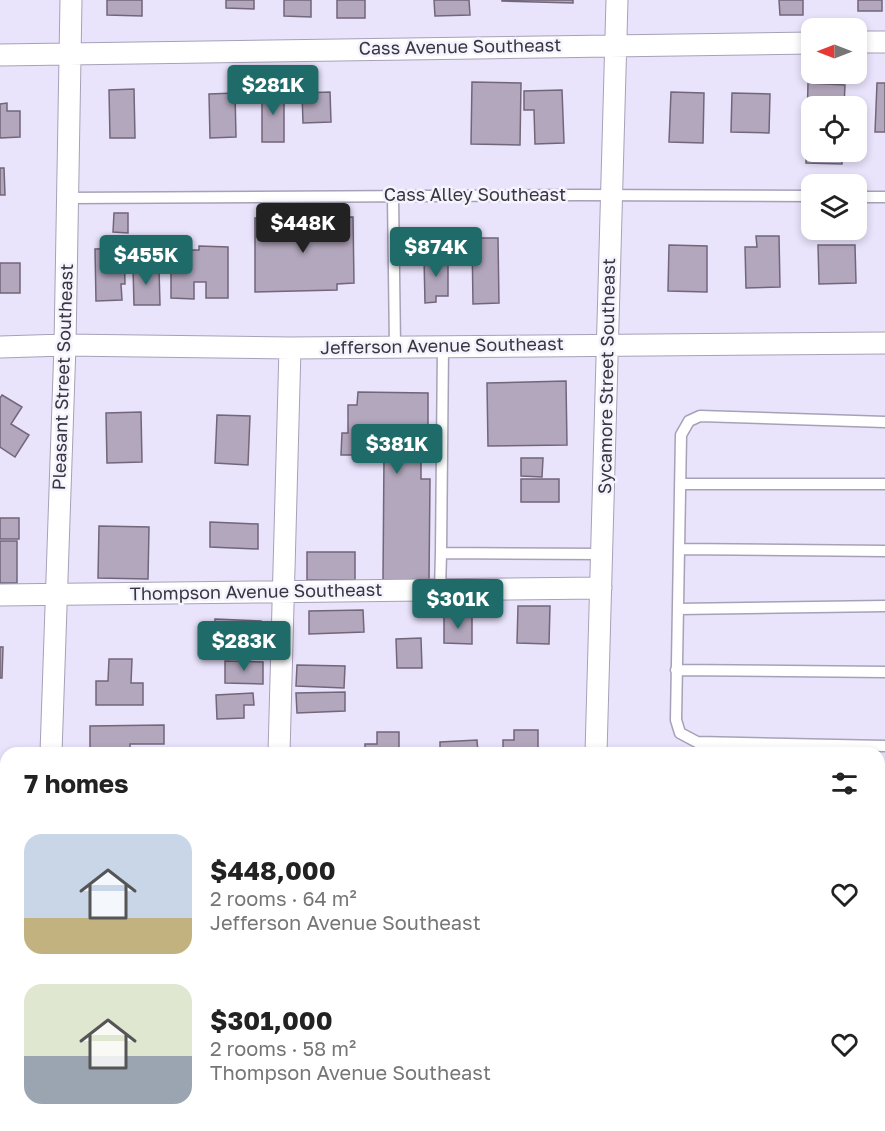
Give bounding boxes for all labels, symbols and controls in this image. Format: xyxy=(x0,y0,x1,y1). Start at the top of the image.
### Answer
north arrow xyxy=(801,18,867,84)
map controls xyxy=(801,18,867,240)
street label: Cass Avenue Southeast xyxy=(358,33,562,59)
pin: $281K xyxy=(231,65,315,116)
text: $281K xyxy=(241,72,305,96)
button: locate xyxy=(801,96,867,162)
button: layers xyxy=(801,174,867,240)
street label: Cass Alley Southeast xyxy=(384,183,566,205)
pin: $448K xyxy=(261,203,345,254)
text: $448K xyxy=(270,210,336,234)
pin: $874K xyxy=(394,227,478,278)
text: $874K xyxy=(404,234,468,258)
pin: $455K xyxy=(104,235,188,286)
text: $455K xyxy=(114,242,178,266)
street label: Sycamore Street Southeast xyxy=(593,258,619,494)
street label: Pleasant Street Southeast xyxy=(47,263,77,491)
street label: Jefferson Avenue Southeast xyxy=(320,332,564,358)
pin: $381K xyxy=(355,424,439,475)
text: $381K xyxy=(365,431,429,455)
street label: Thompson Avenue Southeast xyxy=(129,578,383,604)
pin: $301K xyxy=(416,579,500,630)
text: $301K xyxy=(426,586,490,610)
pin: $283K xyxy=(202,621,286,672)
text: $283K xyxy=(211,628,277,652)
icon: filters xyxy=(828,767,861,800)
text: 7 homes xyxy=(24,768,129,799)
text: $448,000 xyxy=(210,855,336,886)
icon: home xyxy=(72,858,144,930)
icon: heart xyxy=(828,878,861,911)
text: 2 rooms · 64 m² xyxy=(210,886,357,910)
text: Jefferson Avenue Southeast xyxy=(210,910,481,934)
text: $301,000 xyxy=(210,1005,333,1036)
icon: home xyxy=(72,1008,144,1080)
icon: heart xyxy=(828,1028,861,1061)
text: 2 rooms · 58 m² xyxy=(210,1036,356,1060)
text: Thompson Avenue Southeast xyxy=(210,1060,491,1084)

